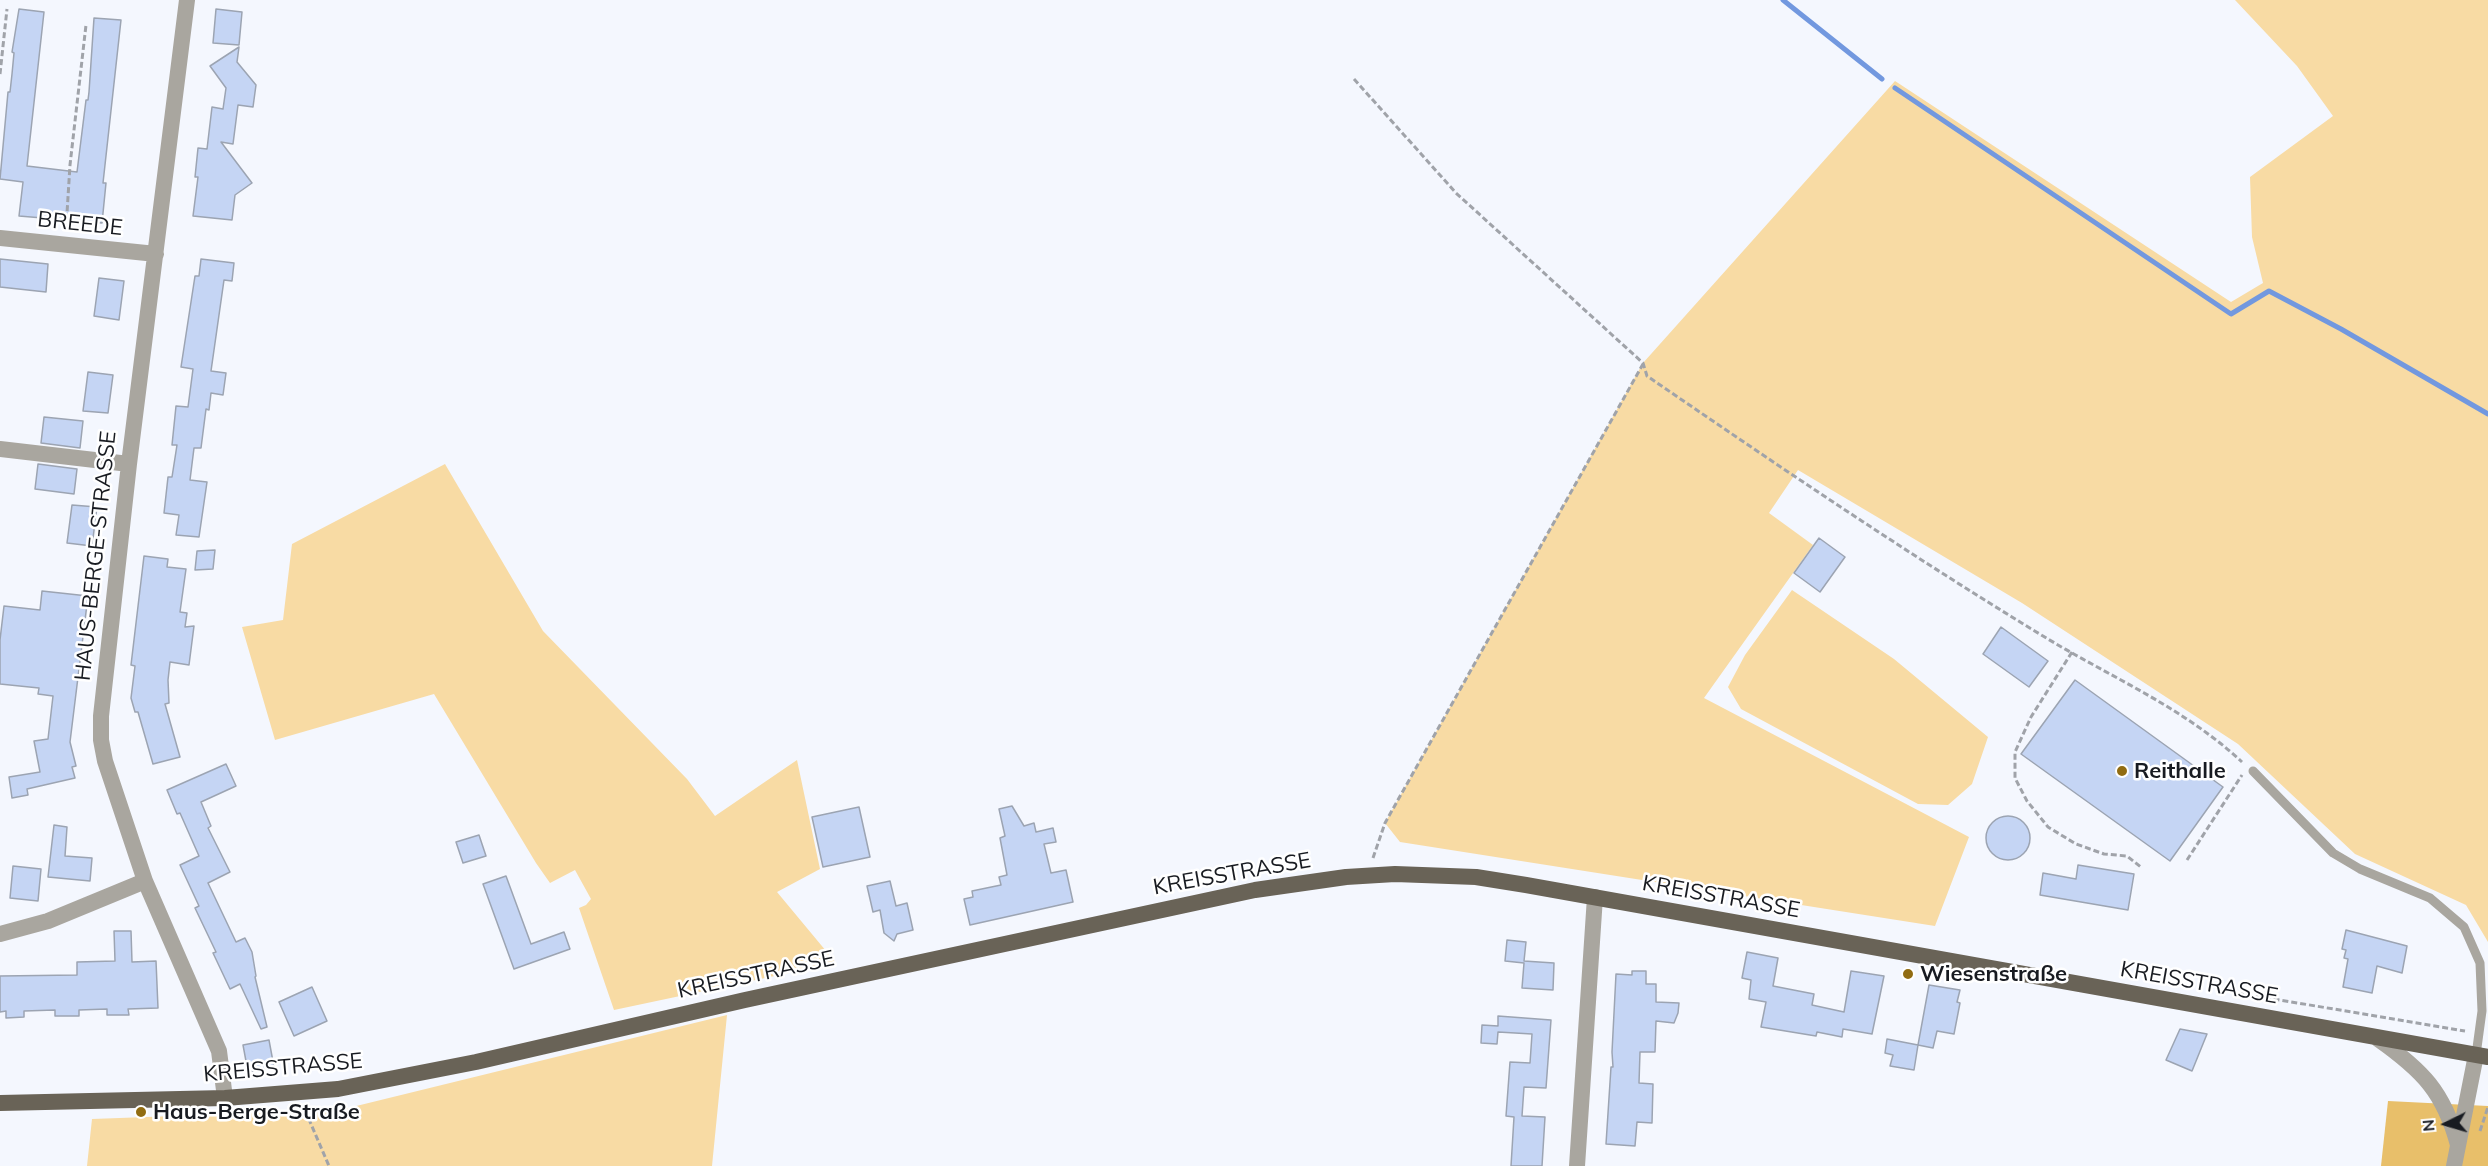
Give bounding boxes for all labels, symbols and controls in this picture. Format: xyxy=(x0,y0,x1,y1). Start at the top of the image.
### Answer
street label: BREEDE xyxy=(36,206,124,242)
street label: HAUS-BERGE-STRASSE xyxy=(70,430,122,682)
place label: Reithalle xyxy=(2134,758,2226,784)
marker: Reithalle xyxy=(2115,764,2129,778)
street label: KREISSTRASSE xyxy=(1151,847,1313,901)
street label: KREISSTRASSE xyxy=(1640,870,1802,924)
street label: KREISSTRASSE xyxy=(675,946,837,1004)
street label: KREISSTRASSE xyxy=(2118,956,2280,1010)
place label: Wiesenstraße xyxy=(1920,961,2067,987)
marker: Wiesenstraße xyxy=(1901,967,1915,981)
street label: KREISSTRASSE xyxy=(202,1048,364,1088)
north arrow xyxy=(2416,1094,2476,1154)
place label: Haus-Berge-Straße xyxy=(153,1099,360,1125)
marker: Haus-Berge-Straße xyxy=(134,1105,148,1119)
text: N xyxy=(2418,1119,2439,1132)

